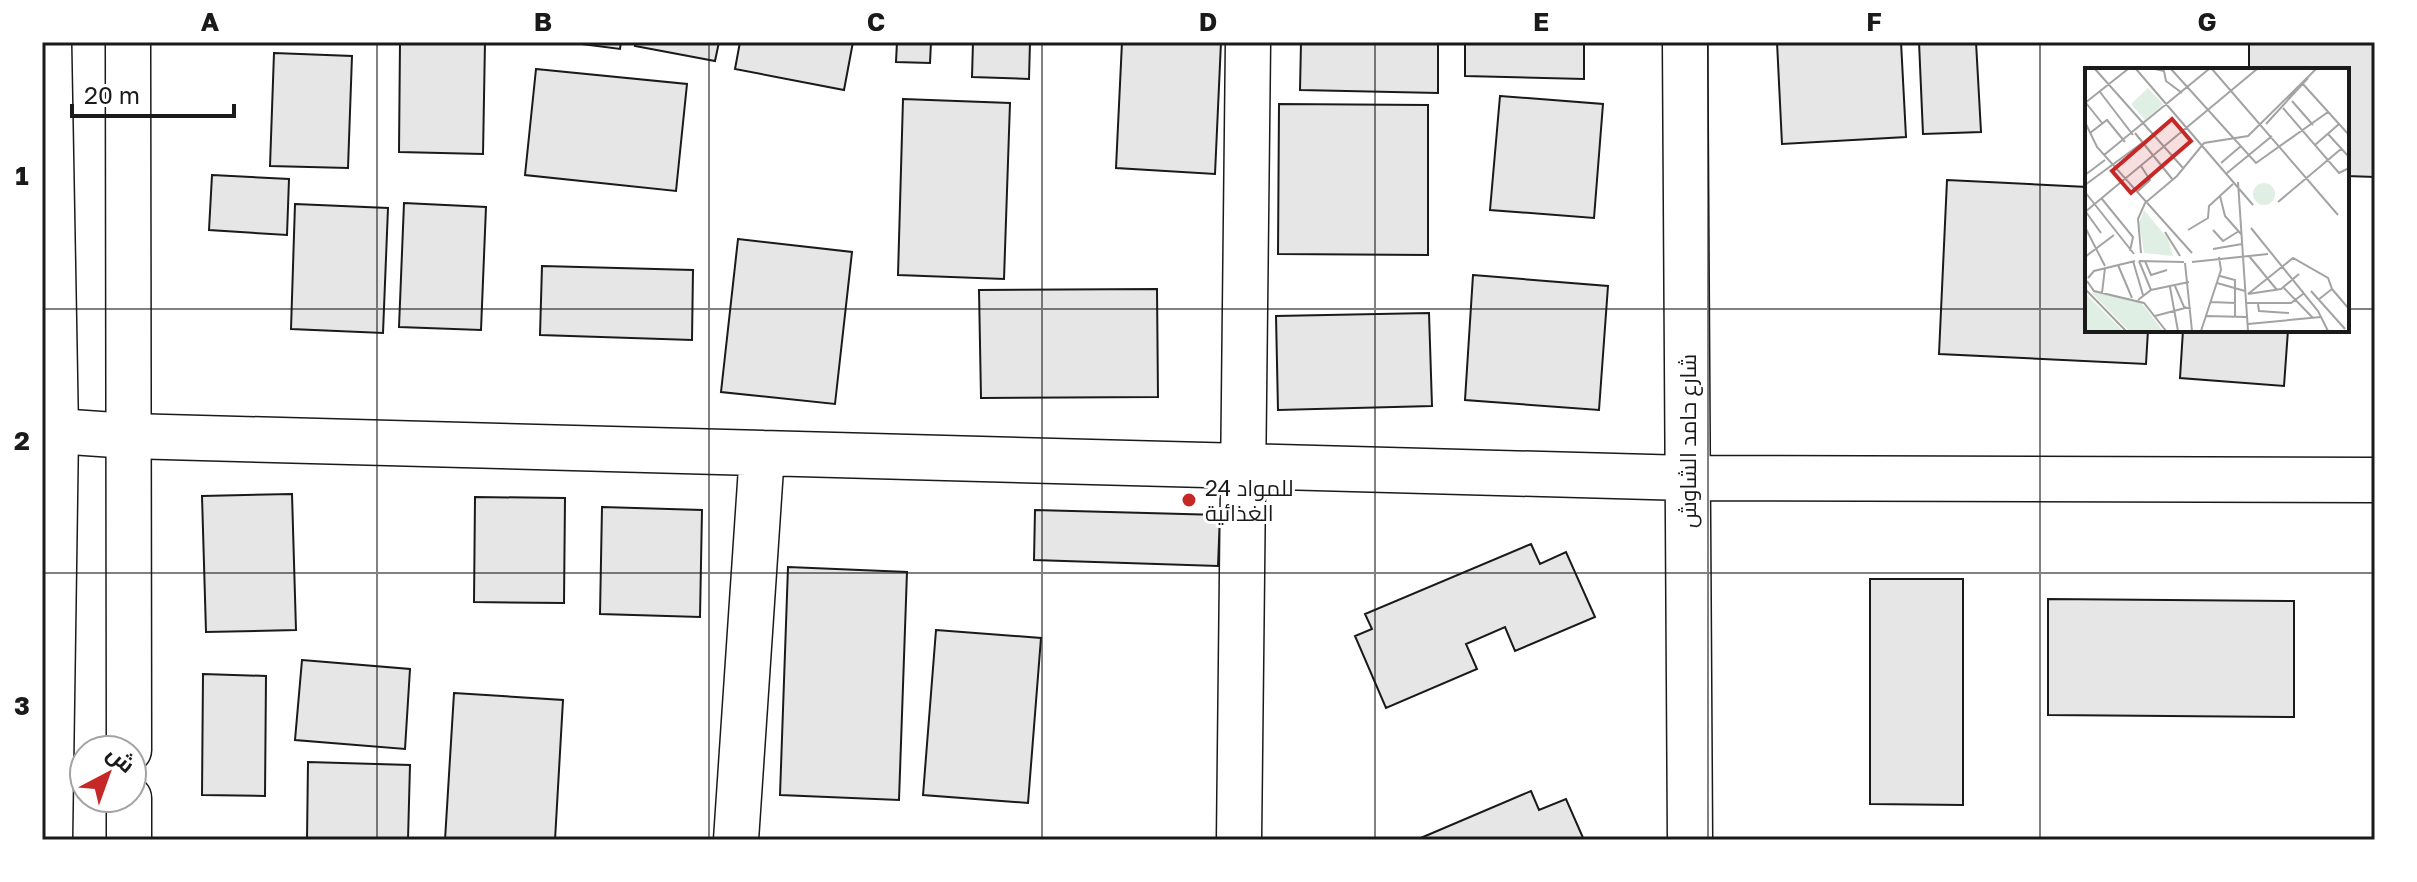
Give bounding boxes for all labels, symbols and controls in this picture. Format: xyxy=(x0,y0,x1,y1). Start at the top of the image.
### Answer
text: A xyxy=(201,6,220,37)
text: B xyxy=(534,6,552,37)
text: C xyxy=(867,6,885,37)
text: D xyxy=(1199,6,1217,37)
text: E xyxy=(1533,6,1549,37)
text: F xyxy=(1866,6,1882,37)
text: G xyxy=(2197,6,2217,37)
scale bar xyxy=(72,68,234,118)
inset map xyxy=(2085,68,2349,332)
text: 20 m xyxy=(84,80,140,109)
text: 1 xyxy=(15,160,29,191)
street label: شارع حامد الشاوش xyxy=(1674,354,1703,528)
text: 2 xyxy=(14,425,30,456)
place label: 24 للمواد الغذائية xyxy=(1205,474,1294,526)
marker: 24 للمواد الغذائية xyxy=(1180,491,1198,509)
text: 3 xyxy=(14,690,30,721)
north arrow xyxy=(68,734,148,814)
text: ش xyxy=(101,739,141,779)

